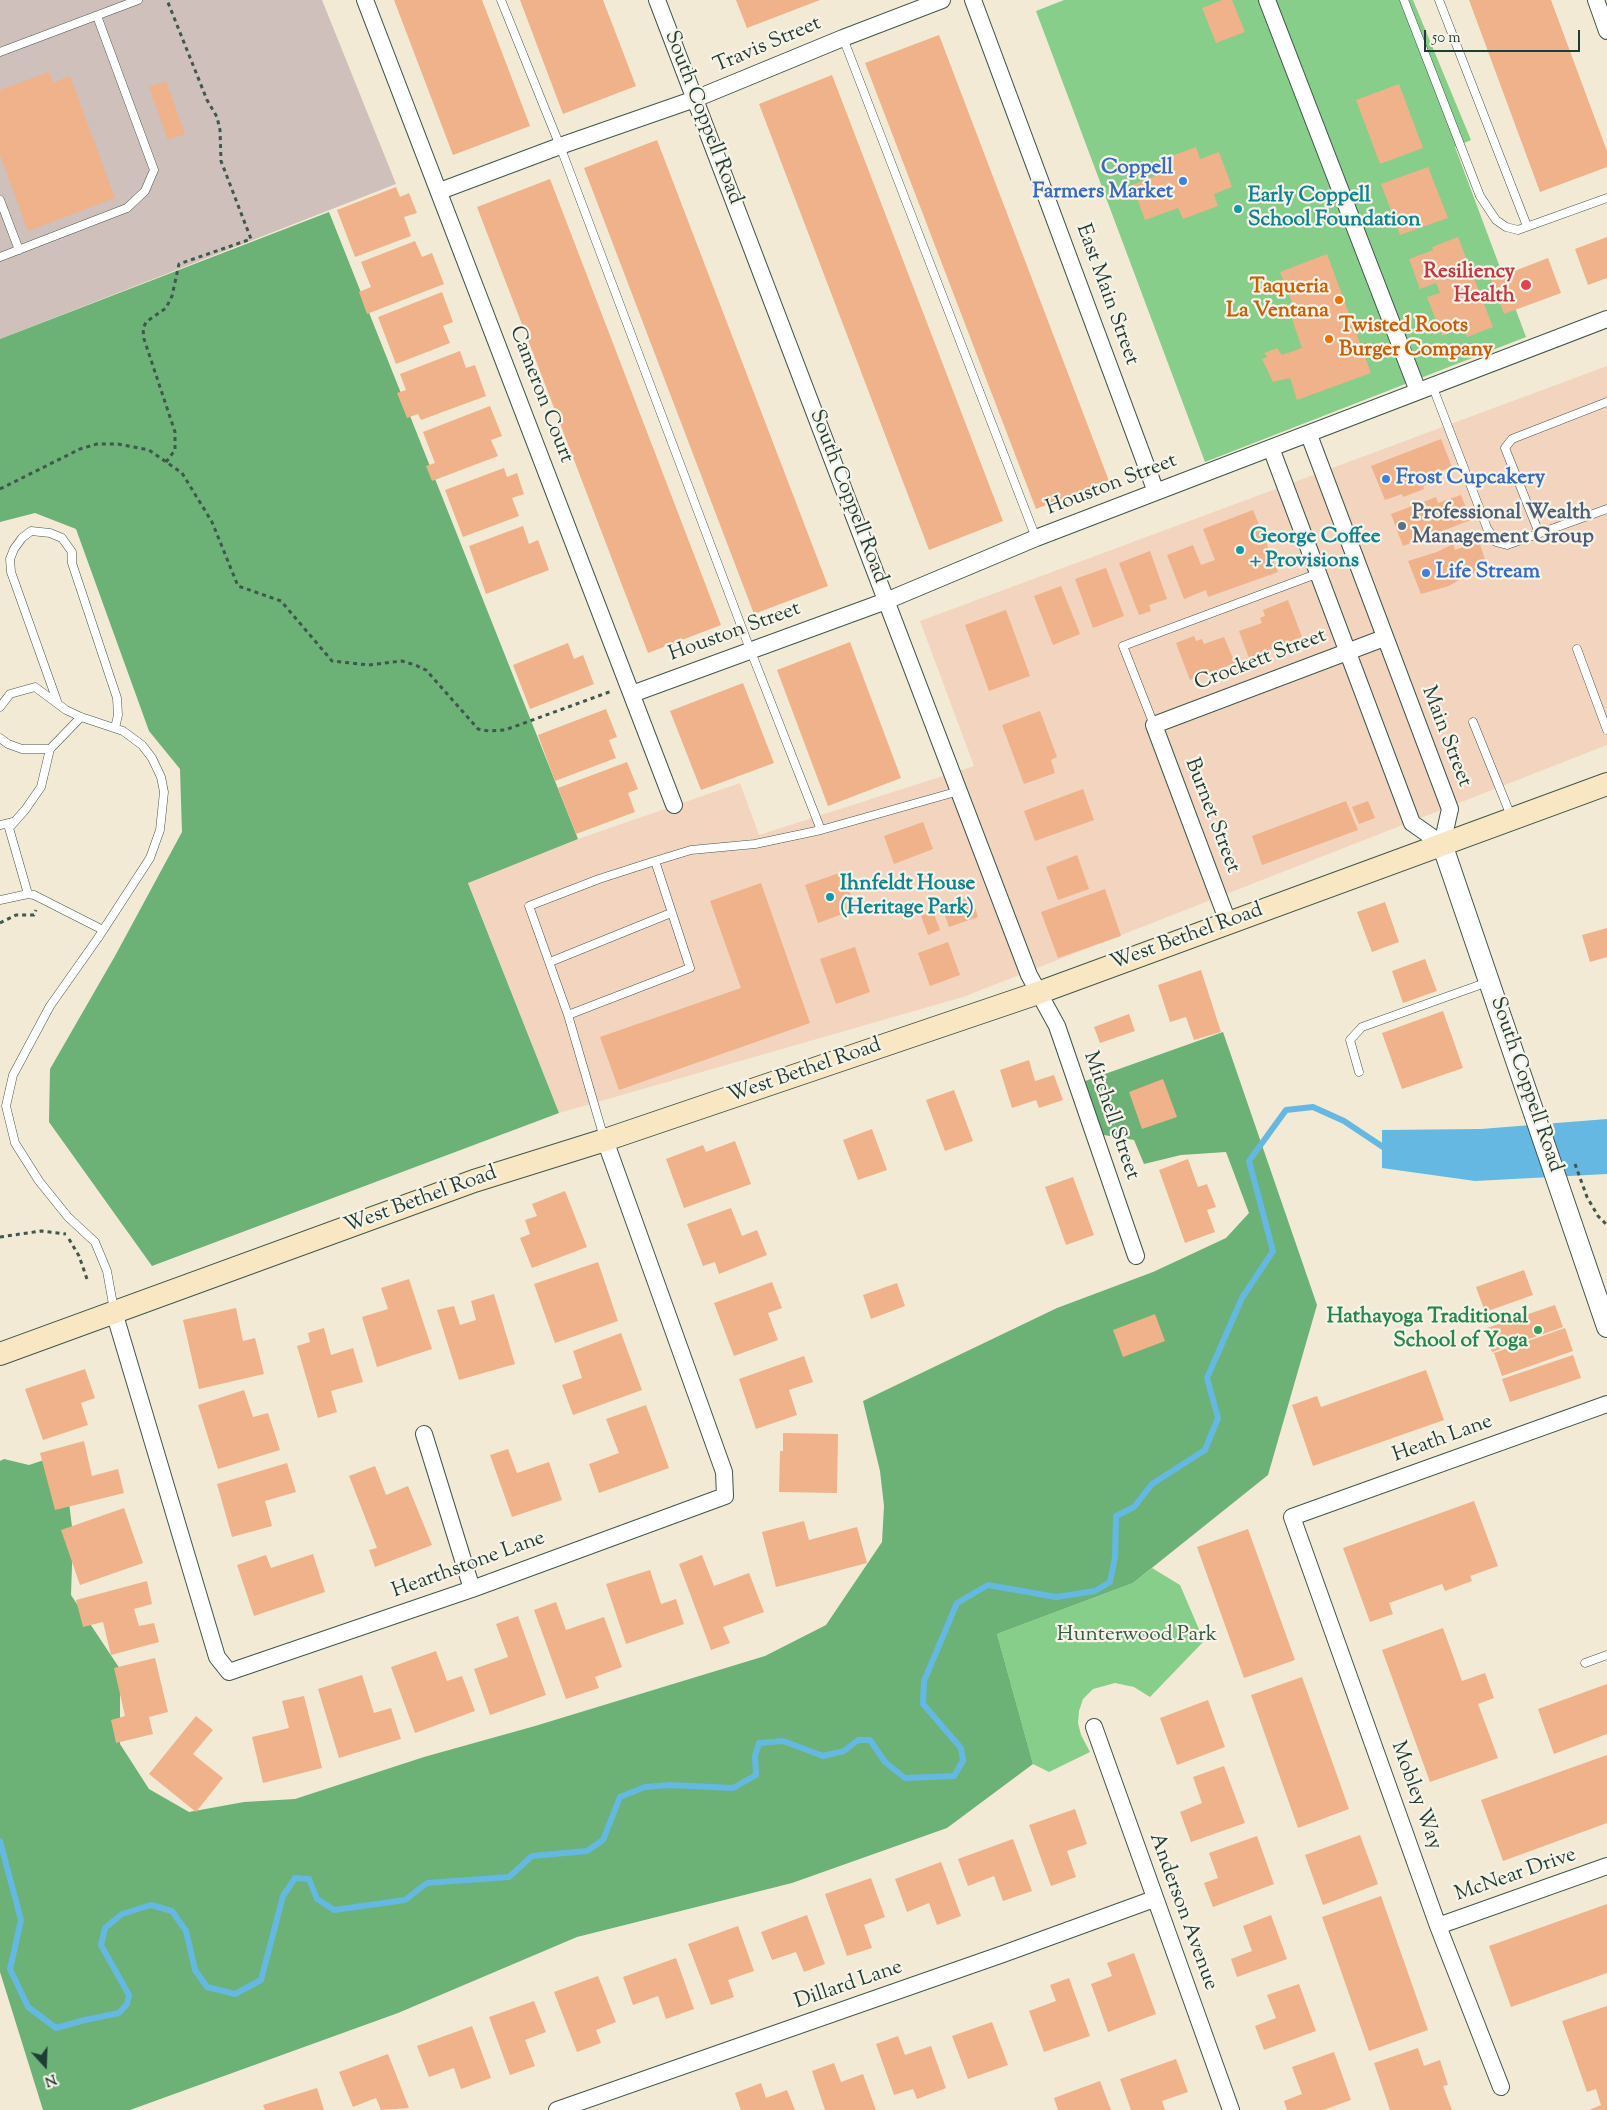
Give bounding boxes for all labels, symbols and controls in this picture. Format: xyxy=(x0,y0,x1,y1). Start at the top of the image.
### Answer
street label: Travis Street xyxy=(711,12,825,80)
scale bar xyxy=(1427,20,1583,52)
street label: South Coppell Road xyxy=(657,28,747,208)
text: 50 m xyxy=(1432,28,1461,49)
place label: Coppell Farmers Market xyxy=(1033,156,1173,206)
marker: Coppell Farmers Market xyxy=(1177,175,1189,187)
place label: Early Coppell School Foundation xyxy=(1248,184,1421,234)
marker: Early Coppell School Foundation xyxy=(1232,203,1244,215)
street label: East Main Street xyxy=(1069,221,1143,369)
place label: Resiliency Health xyxy=(1423,260,1515,310)
place label: Taqueria La Ventana xyxy=(1226,275,1329,325)
marker: Resiliency Health xyxy=(1519,278,1533,292)
marker: Taqueria La Ventana xyxy=(1333,294,1345,306)
place label: Twisted Roots Burger Company xyxy=(1339,314,1493,364)
street label: Cameron Court xyxy=(502,323,578,467)
marker: Twisted Roots Burger Company xyxy=(1323,333,1335,345)
street label: South Coppell Road xyxy=(802,407,892,587)
street label: Houston Street xyxy=(1043,449,1181,523)
place label: Frost Cupcakery xyxy=(1396,466,1545,492)
marker: Frost Cupcakery xyxy=(1380,473,1392,485)
place label: Professional Wealth Management Group xyxy=(1412,501,1594,551)
marker: Professional Wealth Management Group xyxy=(1396,520,1408,532)
place label: George Coffee + Provisions xyxy=(1250,525,1380,575)
marker: George Coffee + Provisions xyxy=(1234,544,1246,556)
place label: Life Stream xyxy=(1436,560,1540,586)
marker: Life Stream xyxy=(1420,567,1432,579)
street label: Houston Street xyxy=(666,598,804,668)
street label: Crockett Street xyxy=(1192,624,1330,698)
street label: Main Street xyxy=(1414,683,1476,791)
street label: Burnet Street xyxy=(1178,755,1244,877)
place label: Ihnfeldt House (Heritage Park) xyxy=(840,872,975,922)
marker: Ihnfeldt House (Heritage Park) xyxy=(824,891,836,903)
street label: West Bethel Road xyxy=(1107,899,1267,977)
street label: South Coppell Road xyxy=(1483,994,1567,1176)
street label: West Bethel Road xyxy=(725,1034,885,1110)
street label: Mitchell Street xyxy=(1076,1049,1144,1183)
street label: West Bethel Road xyxy=(341,1162,501,1240)
place label: Hathayoga Traditional School of Yoga xyxy=(1327,1305,1528,1355)
marker: Hathayoga Traditional School of Yoga xyxy=(1532,1324,1544,1336)
street label: Heath Lane xyxy=(1390,1410,1496,1470)
street label: Hearthstone Lane xyxy=(389,1527,549,1605)
park label: Hunterwood Park xyxy=(1057,1623,1217,1649)
street label: Mobley Way xyxy=(1384,1738,1446,1854)
street label: Anderson Avenue xyxy=(1142,1830,1222,1994)
street label: McNear Drive xyxy=(1452,1843,1580,1909)
street label: Dillard Lane xyxy=(792,1956,906,2016)
north arrow xyxy=(20,2040,70,2090)
text: N xyxy=(41,2068,59,2090)

